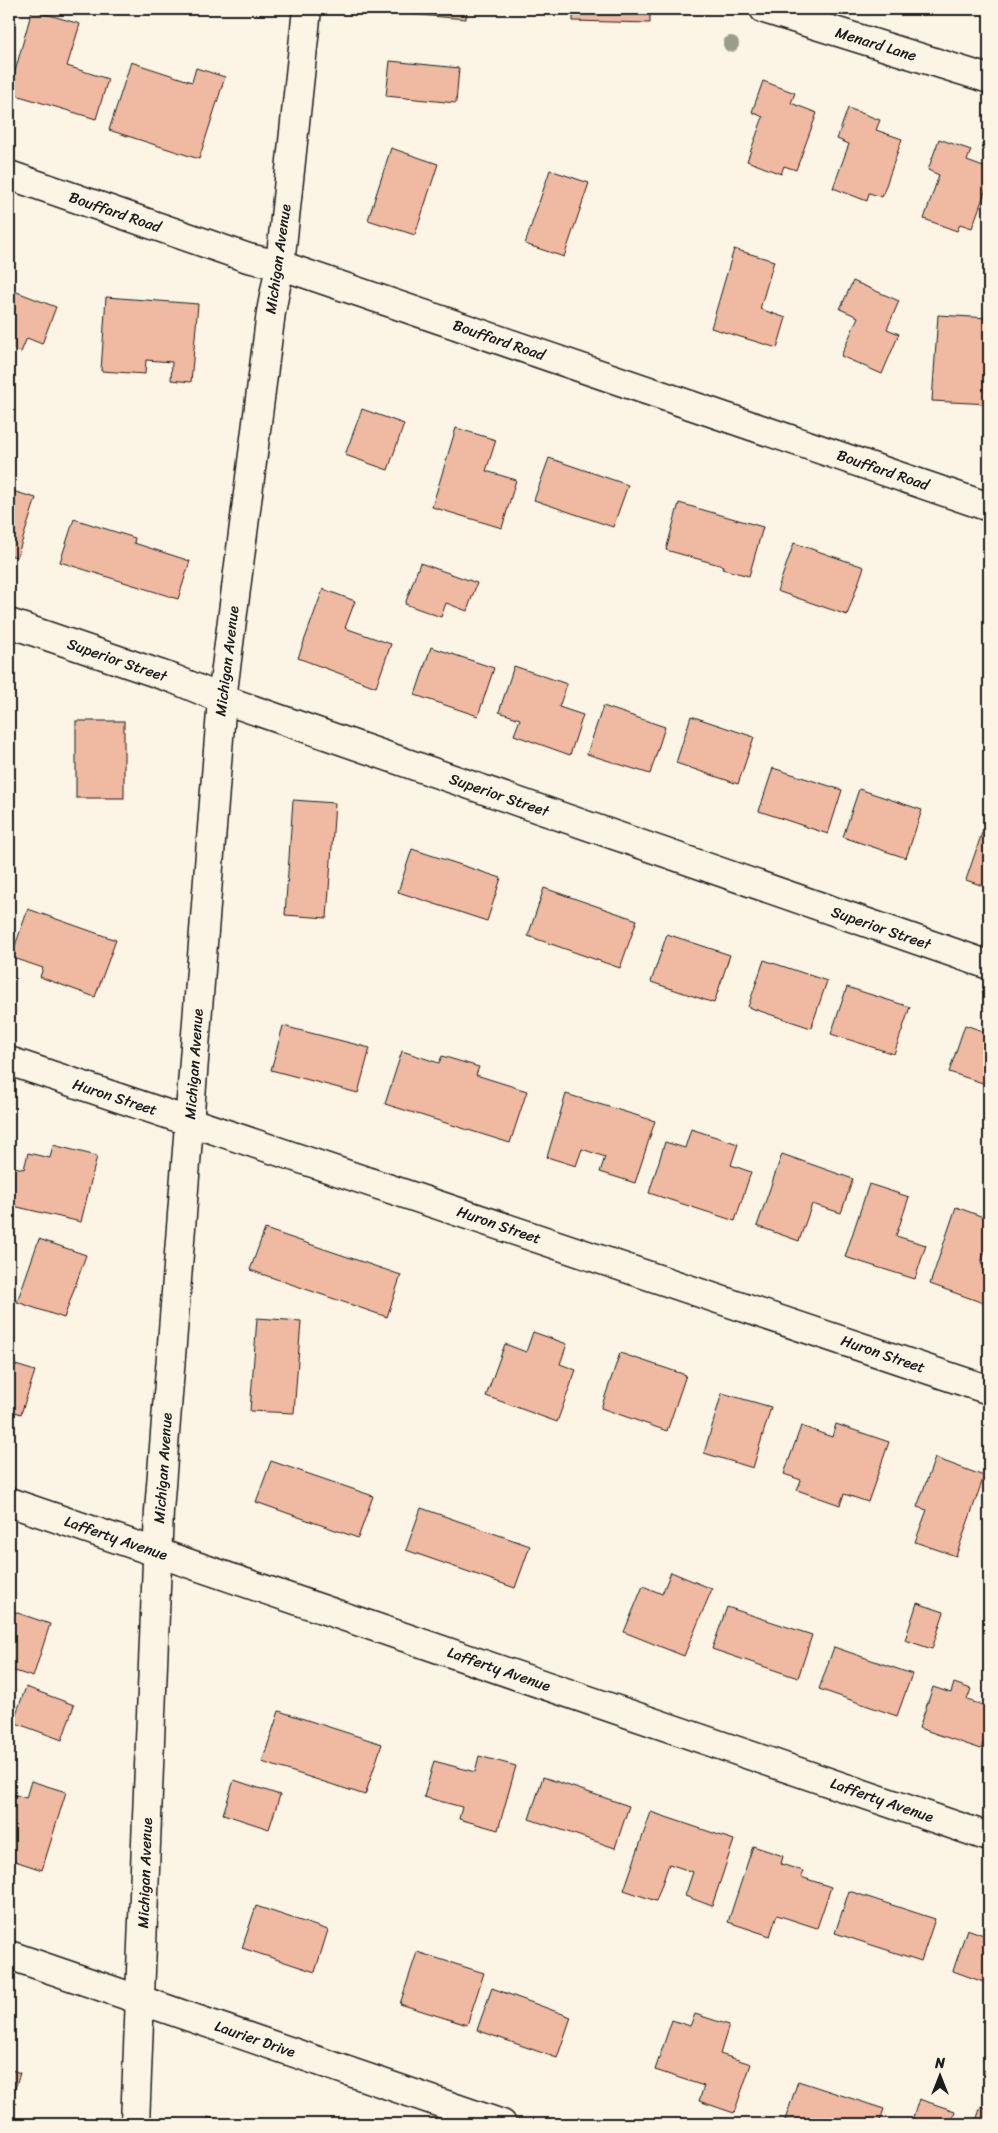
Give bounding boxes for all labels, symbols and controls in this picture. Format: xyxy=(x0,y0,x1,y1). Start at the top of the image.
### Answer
street label: Menard Lane xyxy=(832,19,920,69)
street label: Bouffard Road xyxy=(65,184,166,240)
street label: Michigan Avenue xyxy=(257,202,299,316)
street label: Bouffard Road xyxy=(449,312,550,368)
street label: Bouffard Road xyxy=(833,442,934,498)
street label: Michigan Avenue xyxy=(207,604,247,718)
street label: Superior Street xyxy=(64,631,171,690)
street label: Superior Street xyxy=(446,766,553,825)
street label: Superior Street xyxy=(828,899,935,958)
street label: Michigan Avenue xyxy=(177,1008,211,1120)
street label: Huron Street xyxy=(69,1071,161,1123)
street label: Huron Street xyxy=(453,1198,545,1252)
street label: Huron Street xyxy=(837,1327,929,1381)
street label: Michigan Avenue xyxy=(146,1412,180,1524)
street label: Lafferty Avenue xyxy=(61,1508,171,1568)
street label: Lafferty Avenue xyxy=(444,1639,554,1699)
street label: Lafferty Avenue xyxy=(827,1770,937,1830)
street label: Michigan Avenue xyxy=(130,1817,160,1929)
street label: Laurier Drive xyxy=(211,2013,299,2065)
north arrow xyxy=(916,2050,966,2100)
text: N xyxy=(934,2051,945,2076)

